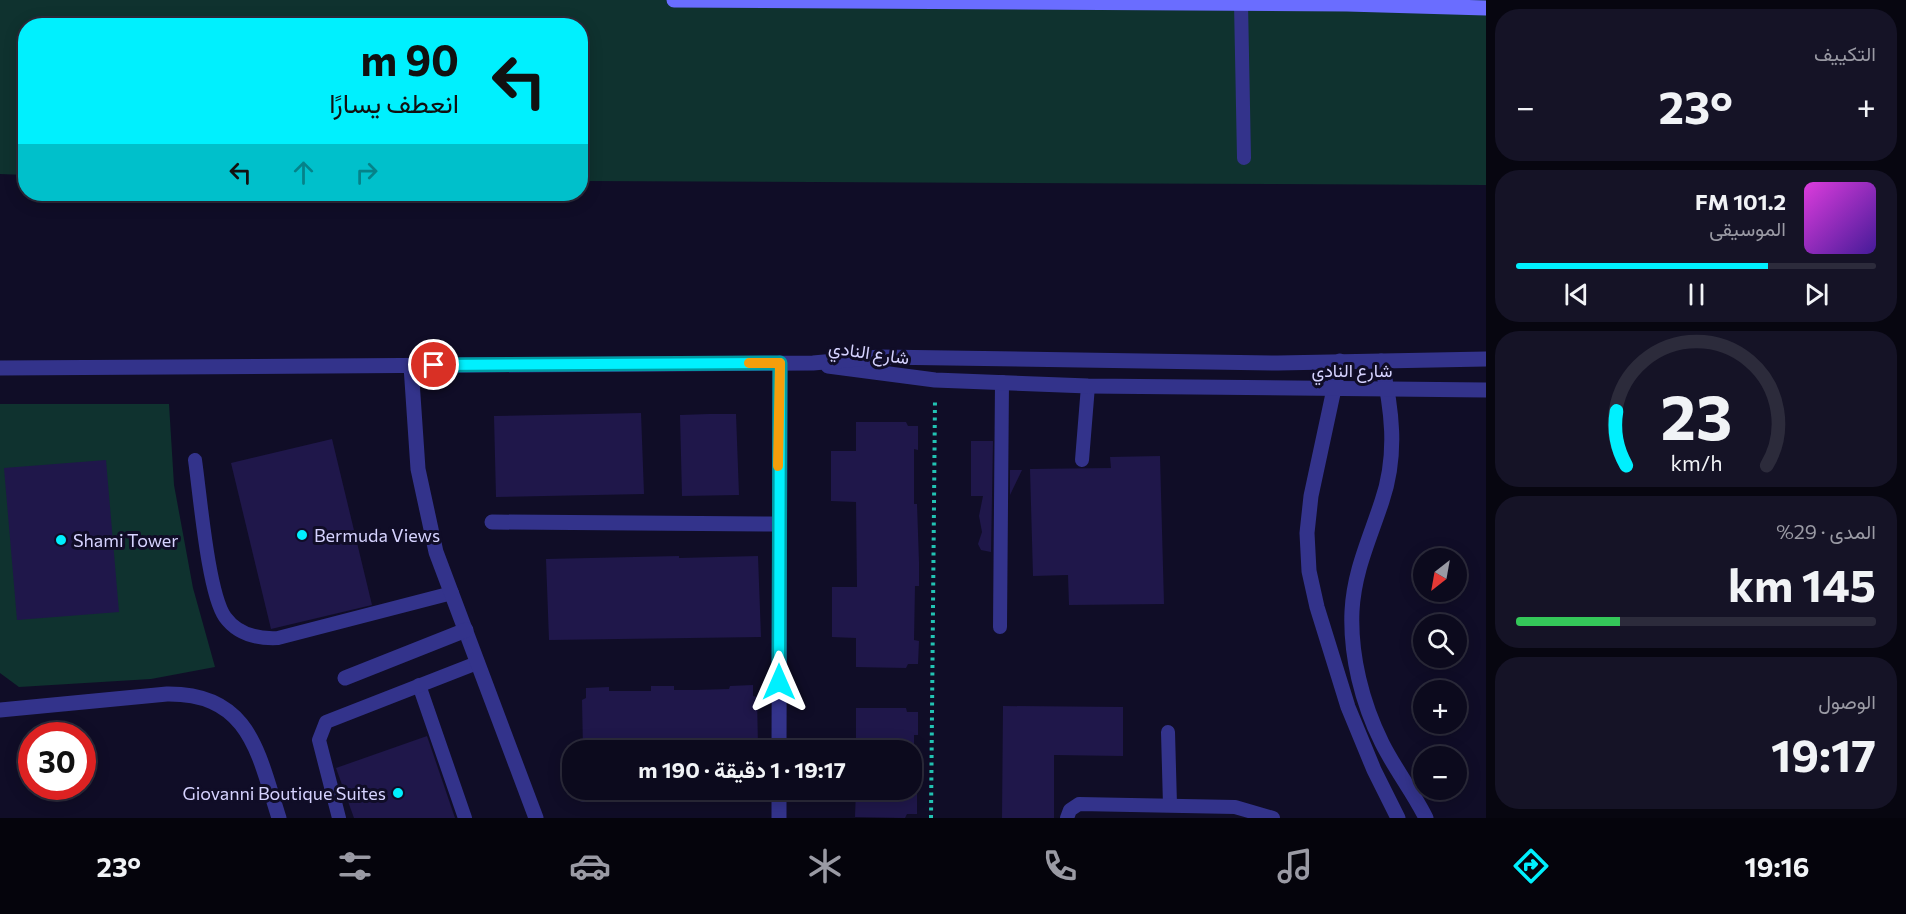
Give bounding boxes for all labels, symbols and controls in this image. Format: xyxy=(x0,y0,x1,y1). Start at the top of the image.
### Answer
text: 90 m xyxy=(360,33,459,85)
text: التكييف xyxy=(1814,41,1876,65)
icon: left xyxy=(480,42,558,120)
text: 23° xyxy=(1659,78,1733,133)
text: − xyxy=(1516,85,1535,126)
text: + xyxy=(1857,85,1876,126)
text: انعطف يسارًا xyxy=(329,86,459,119)
icon: left xyxy=(224,156,257,189)
icon: ahead xyxy=(287,156,320,189)
icon: right xyxy=(350,156,383,189)
text: 101.2 FM xyxy=(1695,188,1786,215)
text: الموسيقى xyxy=(1709,216,1786,240)
icon: previous xyxy=(1560,278,1593,311)
icon: pause xyxy=(1680,278,1713,311)
icon: next xyxy=(1800,278,1833,311)
street label: شارع النادي xyxy=(827,335,911,373)
pin xyxy=(408,339,459,390)
icon: arrive xyxy=(417,348,450,381)
street label: شارع النادي xyxy=(1311,359,1393,386)
text: 23 xyxy=(1660,377,1732,453)
text: km/h xyxy=(1670,449,1722,475)
text: المدى · 29% xyxy=(1776,519,1876,543)
place label: Bermuda Views xyxy=(314,524,440,546)
marker: Bermuda Views xyxy=(295,528,309,542)
place label: Shami Tower xyxy=(73,529,178,551)
marker: Shami Tower xyxy=(54,533,68,547)
north arrow xyxy=(1413,548,1467,602)
map controls xyxy=(1413,548,1467,800)
text: 145 km xyxy=(1728,556,1876,611)
button: search xyxy=(1413,614,1467,668)
position arrow xyxy=(747,650,811,714)
button: + xyxy=(1413,680,1467,734)
text: الوصول xyxy=(1818,689,1876,713)
speed limit sign: 30 xyxy=(18,722,96,800)
text: 19:17 xyxy=(1771,726,1876,781)
button: − xyxy=(1413,746,1467,800)
text: 19:17 · 1 دقيقة · 190 m xyxy=(638,756,846,783)
place label: Giovanni Boutique Suites xyxy=(182,782,386,804)
marker: Giovanni Boutique Suites xyxy=(391,786,405,800)
icon: filters xyxy=(334,845,376,887)
icon: car xyxy=(569,845,611,887)
icon: climate xyxy=(804,845,846,887)
icon: phone xyxy=(1039,845,1081,887)
icon: music xyxy=(1274,845,1316,887)
icon: directions xyxy=(1510,845,1552,887)
text: 23° xyxy=(97,850,141,883)
text: 19:16 xyxy=(1745,850,1809,883)

